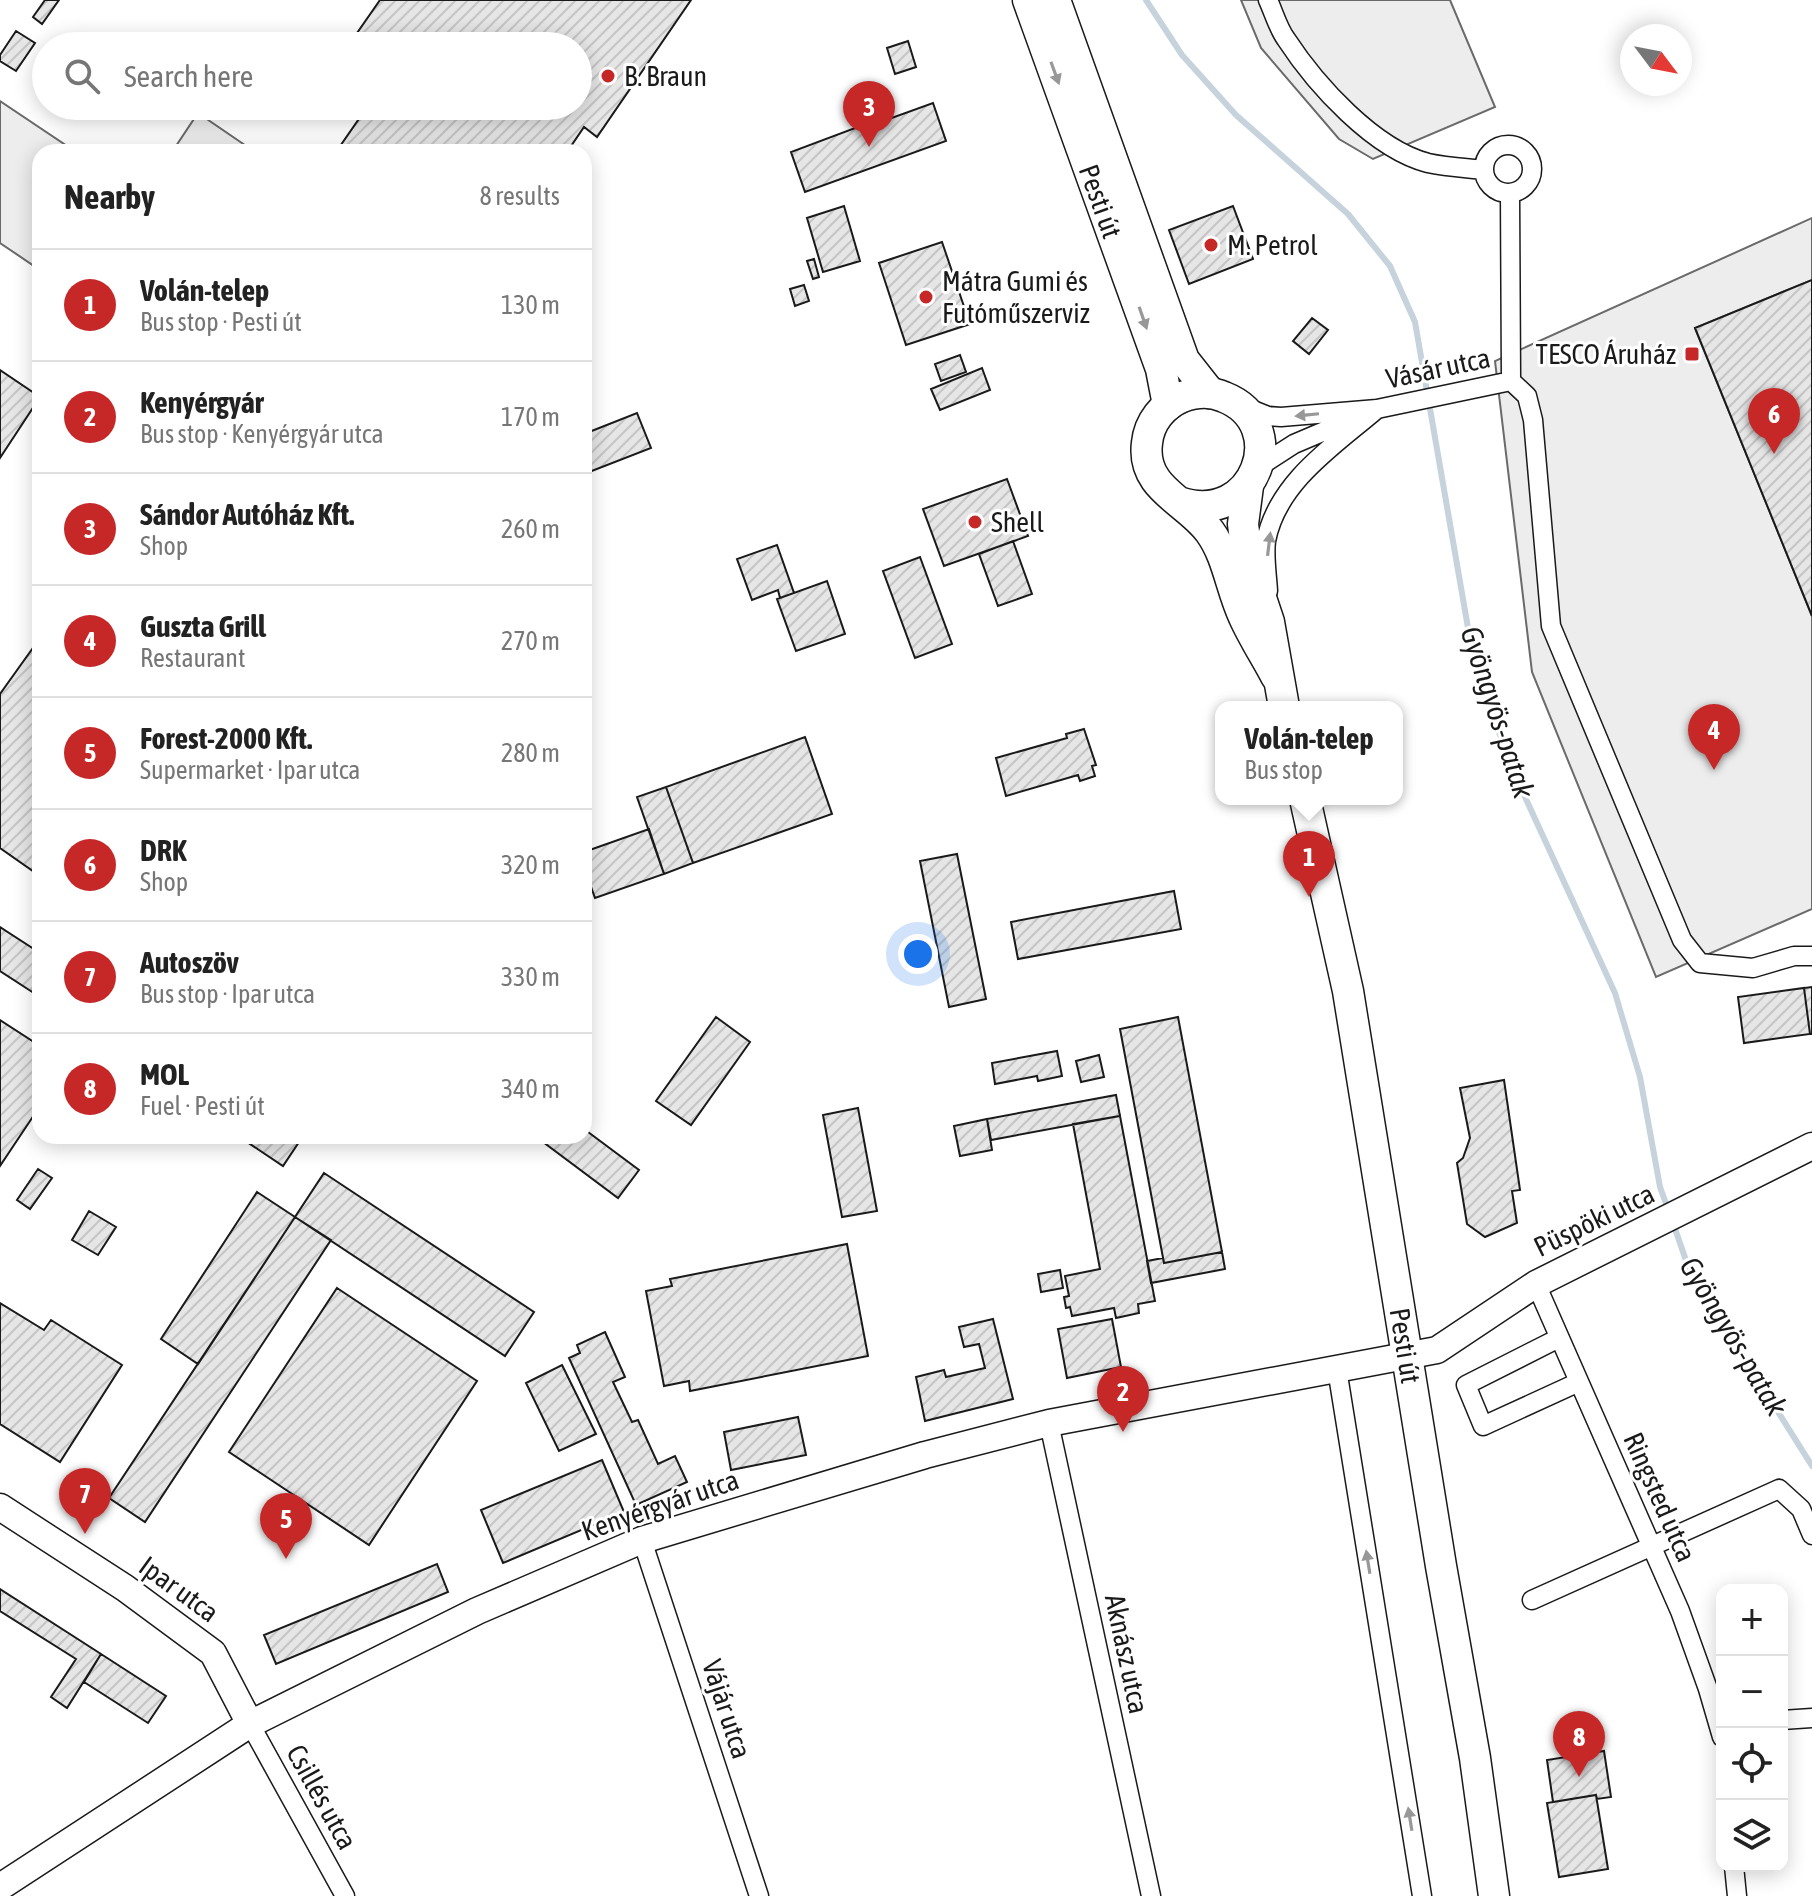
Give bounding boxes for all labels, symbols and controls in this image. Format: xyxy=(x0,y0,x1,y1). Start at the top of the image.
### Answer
north arrow xyxy=(1620,24,1692,96)
search box xyxy=(32,32,592,120)
icon: search xyxy=(60,54,104,98)
text: Search here xyxy=(124,59,253,93)
place label: B. Braun xyxy=(624,60,707,92)
one-way arrow xyxy=(1049,62,1062,86)
marker: B. Braun xyxy=(599,67,617,85)
pin: 3 xyxy=(843,81,895,147)
street label: Pesti út xyxy=(1073,160,1129,243)
text: Nearby xyxy=(64,177,155,216)
text: 8 results xyxy=(479,181,560,211)
place label: M. Petrol xyxy=(1227,229,1318,261)
marker: M. Petrol xyxy=(1202,236,1220,254)
place label: Mátra Gumi és Futóműszerviz xyxy=(942,265,1090,329)
text: Volán-telep xyxy=(140,273,269,307)
marker: Mátra Gumi és Futóműszerviz xyxy=(917,288,935,306)
text: 1 xyxy=(84,290,96,320)
text: 130 m xyxy=(501,290,560,320)
one-way arrow xyxy=(1137,306,1149,330)
text: Bus stop · Pesti út xyxy=(140,307,302,337)
place label: TESCO Áruház xyxy=(1536,338,1676,370)
street label: Vásár utca xyxy=(1383,341,1493,395)
marker: TESCO Áruház xyxy=(1683,345,1701,363)
text: Kenyérgyár xyxy=(140,385,264,419)
pin: 6 xyxy=(1748,388,1800,454)
text: 2 xyxy=(84,402,96,432)
text: 170 m xyxy=(501,402,560,432)
one-way arrow xyxy=(1294,408,1319,421)
text: Bus stop · Kenyérgyár utca xyxy=(140,419,384,449)
text: Sándor Autóház Kft. xyxy=(140,497,354,531)
place label: Shell xyxy=(991,506,1044,538)
marker: Shell xyxy=(966,513,984,531)
text: 3 xyxy=(84,514,96,544)
text: 260 m xyxy=(501,514,560,544)
text: Shop xyxy=(140,531,188,561)
one-way arrow xyxy=(1262,532,1275,557)
text: Guszta Grill xyxy=(140,609,266,643)
water label: Gyöngyös-patak xyxy=(1454,622,1542,803)
text: 4 xyxy=(84,626,96,656)
text: 270 m xyxy=(501,626,560,656)
text: Restaurant xyxy=(140,643,245,673)
popup xyxy=(1215,701,1403,805)
pin: 4 xyxy=(1688,704,1740,770)
text: Forest-2000 Kft. xyxy=(140,721,312,755)
text: Volán-telep xyxy=(1244,721,1374,755)
text: 5 xyxy=(84,738,96,768)
text: 280 m xyxy=(501,738,560,768)
text: Supermarket · Ipar utca xyxy=(140,755,360,785)
text: Bus stop xyxy=(1244,755,1323,785)
pin: 1 xyxy=(1283,831,1335,897)
text: DRK xyxy=(140,833,187,867)
text: 6 xyxy=(84,850,96,880)
text: 320 m xyxy=(501,850,560,880)
text: Shop xyxy=(140,867,188,897)
your location xyxy=(898,934,938,974)
text: Autoszöv xyxy=(140,945,239,979)
text: 7 xyxy=(84,962,96,992)
text: 330 m xyxy=(501,962,560,992)
text: Bus stop · Ipar utca xyxy=(140,979,315,1009)
text: MOL xyxy=(140,1057,189,1091)
text: 8 xyxy=(84,1074,96,1104)
text: 340 m xyxy=(501,1074,560,1104)
text: Fuel · Pesti út xyxy=(140,1091,265,1121)
street label: Püspöki utca xyxy=(1529,1177,1659,1263)
water label: Gyöngyös-patak xyxy=(1673,1251,1795,1422)
street label: Pesti út xyxy=(1383,1306,1427,1386)
pin: 2 xyxy=(1097,1366,1149,1432)
street label: Ringsted utca xyxy=(1617,1427,1703,1567)
street label: Kenyérgyár utca xyxy=(577,1463,743,1547)
pin: 7 xyxy=(59,1468,111,1534)
pin: 5 xyxy=(260,1493,312,1559)
one-way arrow xyxy=(1361,1549,1374,1574)
street label: Ipar utca xyxy=(133,1550,225,1628)
map controls xyxy=(1716,1584,1788,1872)
button: + xyxy=(1716,1584,1788,1656)
street label: Aknász utca xyxy=(1099,1591,1155,1717)
street label: Vájár utca xyxy=(696,1655,758,1763)
button: − xyxy=(1716,1656,1788,1728)
pin: 8 xyxy=(1553,1711,1605,1777)
button: locate xyxy=(1716,1728,1788,1800)
street label: Csillés utca xyxy=(280,1739,364,1855)
button: layers xyxy=(1716,1800,1788,1872)
one-way arrow xyxy=(1403,1806,1415,1831)

